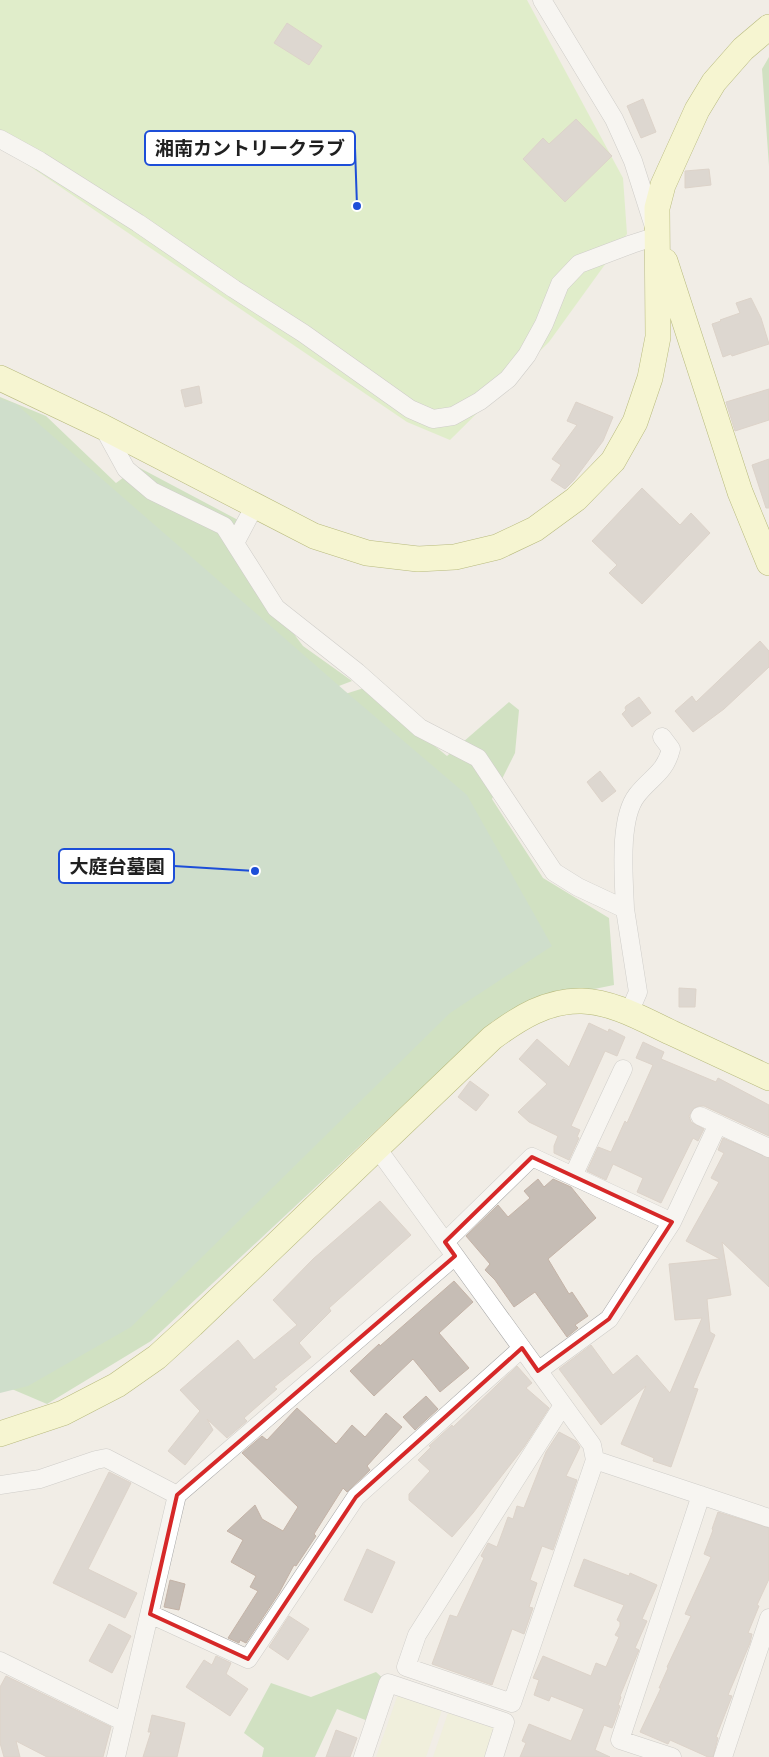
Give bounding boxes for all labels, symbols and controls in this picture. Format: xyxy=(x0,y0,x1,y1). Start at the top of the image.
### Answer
callout: 湘南カントリークラブ xyxy=(145,131,355,165)
text: 湘南カントリークラブ xyxy=(155,137,345,160)
callout: 大庭台墓園 xyxy=(59,849,174,883)
text: 大庭台墓園 xyxy=(69,855,165,878)

